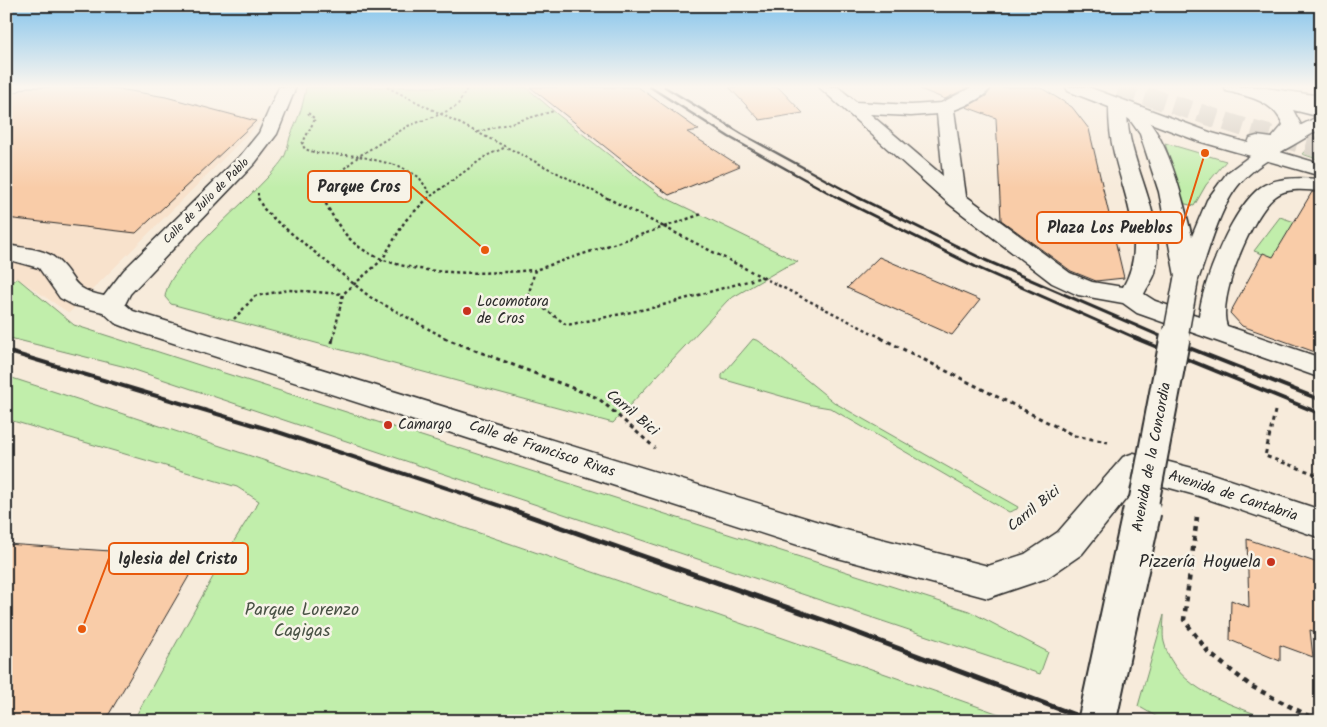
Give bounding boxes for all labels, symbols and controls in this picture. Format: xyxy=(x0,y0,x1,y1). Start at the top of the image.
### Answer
street label: Calle de Julio de Pablo xyxy=(158,153,254,249)
callout: Parque Cros xyxy=(308,171,411,202)
text: Parque Cros xyxy=(317,175,401,200)
callout: Plaza Los Pueblos xyxy=(1037,212,1182,243)
text: Plaza Los Pueblos xyxy=(1047,216,1173,241)
place label: Locomotora de Cros xyxy=(477,290,549,331)
marker: Locomotora de Cros xyxy=(461,305,473,317)
street label: Avenida de la Concordia xyxy=(1126,380,1178,534)
street label: Carril Bici xyxy=(600,384,665,443)
place label: Camargo xyxy=(398,413,452,437)
street label: Calle de Francisco Rivas xyxy=(466,414,619,484)
marker: Camargo xyxy=(382,419,394,431)
street label: Avenida de Cantabria xyxy=(1165,464,1301,528)
street label: Carril Bici xyxy=(1002,479,1067,538)
callout: Iglesia del Cristo xyxy=(109,543,248,574)
text: Iglesia del Cristo xyxy=(118,547,238,572)
place label: Pizzería Hoyuela xyxy=(1139,548,1261,577)
marker: Pizzería Hoyuela xyxy=(1265,556,1277,568)
park label: Parque Lorenzo Cagigas xyxy=(245,596,359,646)

